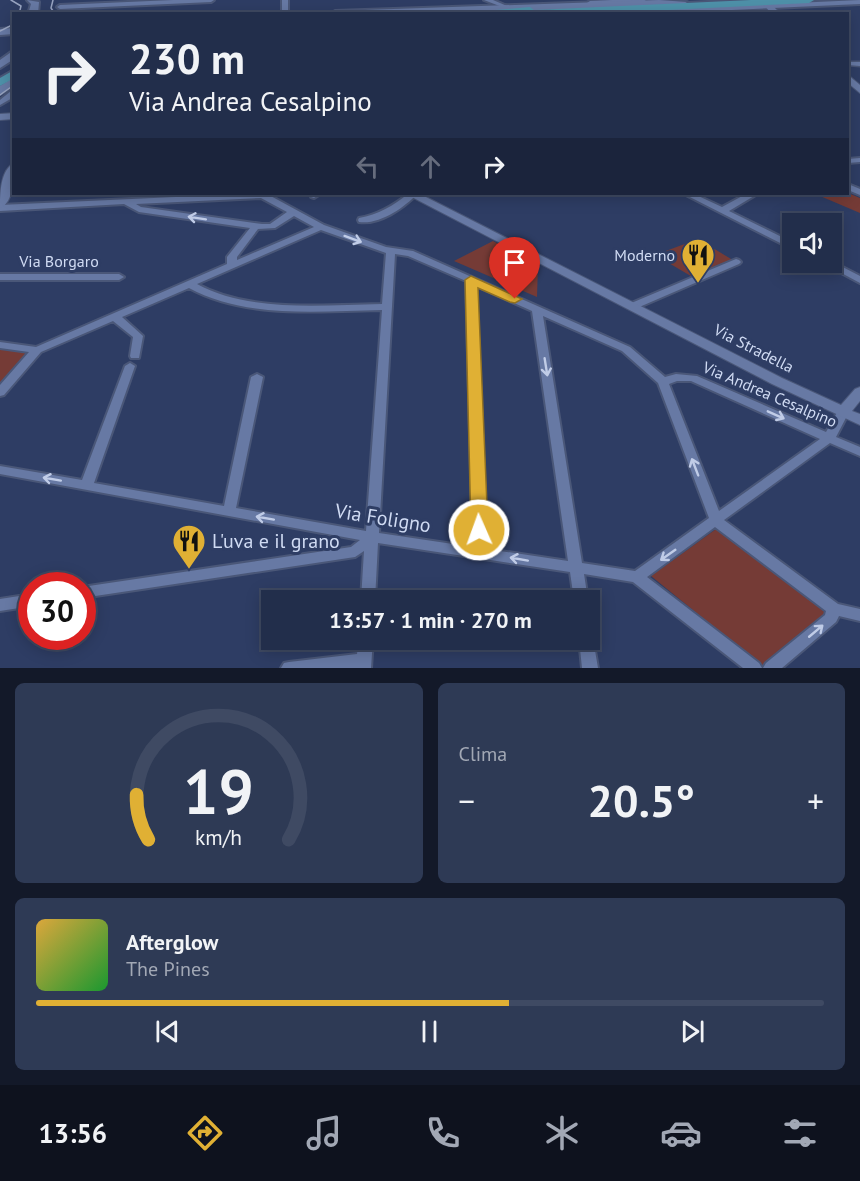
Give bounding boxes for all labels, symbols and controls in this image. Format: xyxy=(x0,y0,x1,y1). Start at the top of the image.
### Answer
text: 230 m xyxy=(129,31,245,86)
icon: right xyxy=(30,36,108,114)
text: Via Andrea Cesalpino xyxy=(129,84,372,118)
icon: left xyxy=(351,150,384,183)
icon: ahead xyxy=(414,150,447,183)
icon: right xyxy=(477,150,510,183)
one-way arrow xyxy=(188,212,208,223)
map controls xyxy=(782,213,842,273)
button: sound xyxy=(782,213,842,273)
one-way arrow xyxy=(343,234,362,245)
pin xyxy=(489,237,540,299)
restaurant icon: Moderno xyxy=(680,237,716,284)
place label: Moderno xyxy=(614,245,675,265)
icon: arrive xyxy=(498,246,531,279)
street label: Via Borgaro xyxy=(18,251,99,271)
street label: Via Stradella xyxy=(710,319,797,377)
one-way arrow xyxy=(541,356,552,376)
street label: Via Andrea Cesalpino xyxy=(699,356,840,431)
one-way arrow xyxy=(767,409,785,421)
one-way arrow xyxy=(689,458,700,476)
one-way arrow xyxy=(43,473,62,484)
street label: Via Foligno xyxy=(332,497,433,538)
position arrow xyxy=(447,498,511,562)
one-way arrow xyxy=(255,512,275,523)
restaurant icon: L'uva e il grano xyxy=(171,523,207,570)
place label: L'uva e il grano xyxy=(212,528,340,554)
one-way arrow xyxy=(661,549,677,561)
one-way arrow xyxy=(510,554,530,565)
speed limit sign: 30 xyxy=(18,572,96,650)
text: 13:57 · 1 min · 270 m xyxy=(329,606,532,634)
one-way arrow xyxy=(808,624,824,637)
text: Clima xyxy=(459,741,507,767)
text: 19 xyxy=(183,750,254,831)
text: 20.5° xyxy=(588,771,695,829)
text: − xyxy=(459,779,475,822)
text: + xyxy=(807,779,824,822)
text: km/h xyxy=(195,823,242,851)
text: Afterglow xyxy=(126,928,218,956)
text: The Pines xyxy=(126,956,210,982)
icon: previous xyxy=(151,1015,184,1048)
icon: pause xyxy=(413,1015,446,1048)
icon: next xyxy=(676,1015,709,1048)
icon: directions xyxy=(184,1112,226,1154)
icon: music xyxy=(303,1112,345,1154)
icon: phone xyxy=(422,1112,464,1154)
icon: climate xyxy=(541,1112,583,1154)
icon: car xyxy=(660,1112,702,1154)
icon: filters xyxy=(779,1112,821,1154)
text: 13:56 xyxy=(39,1116,107,1150)

